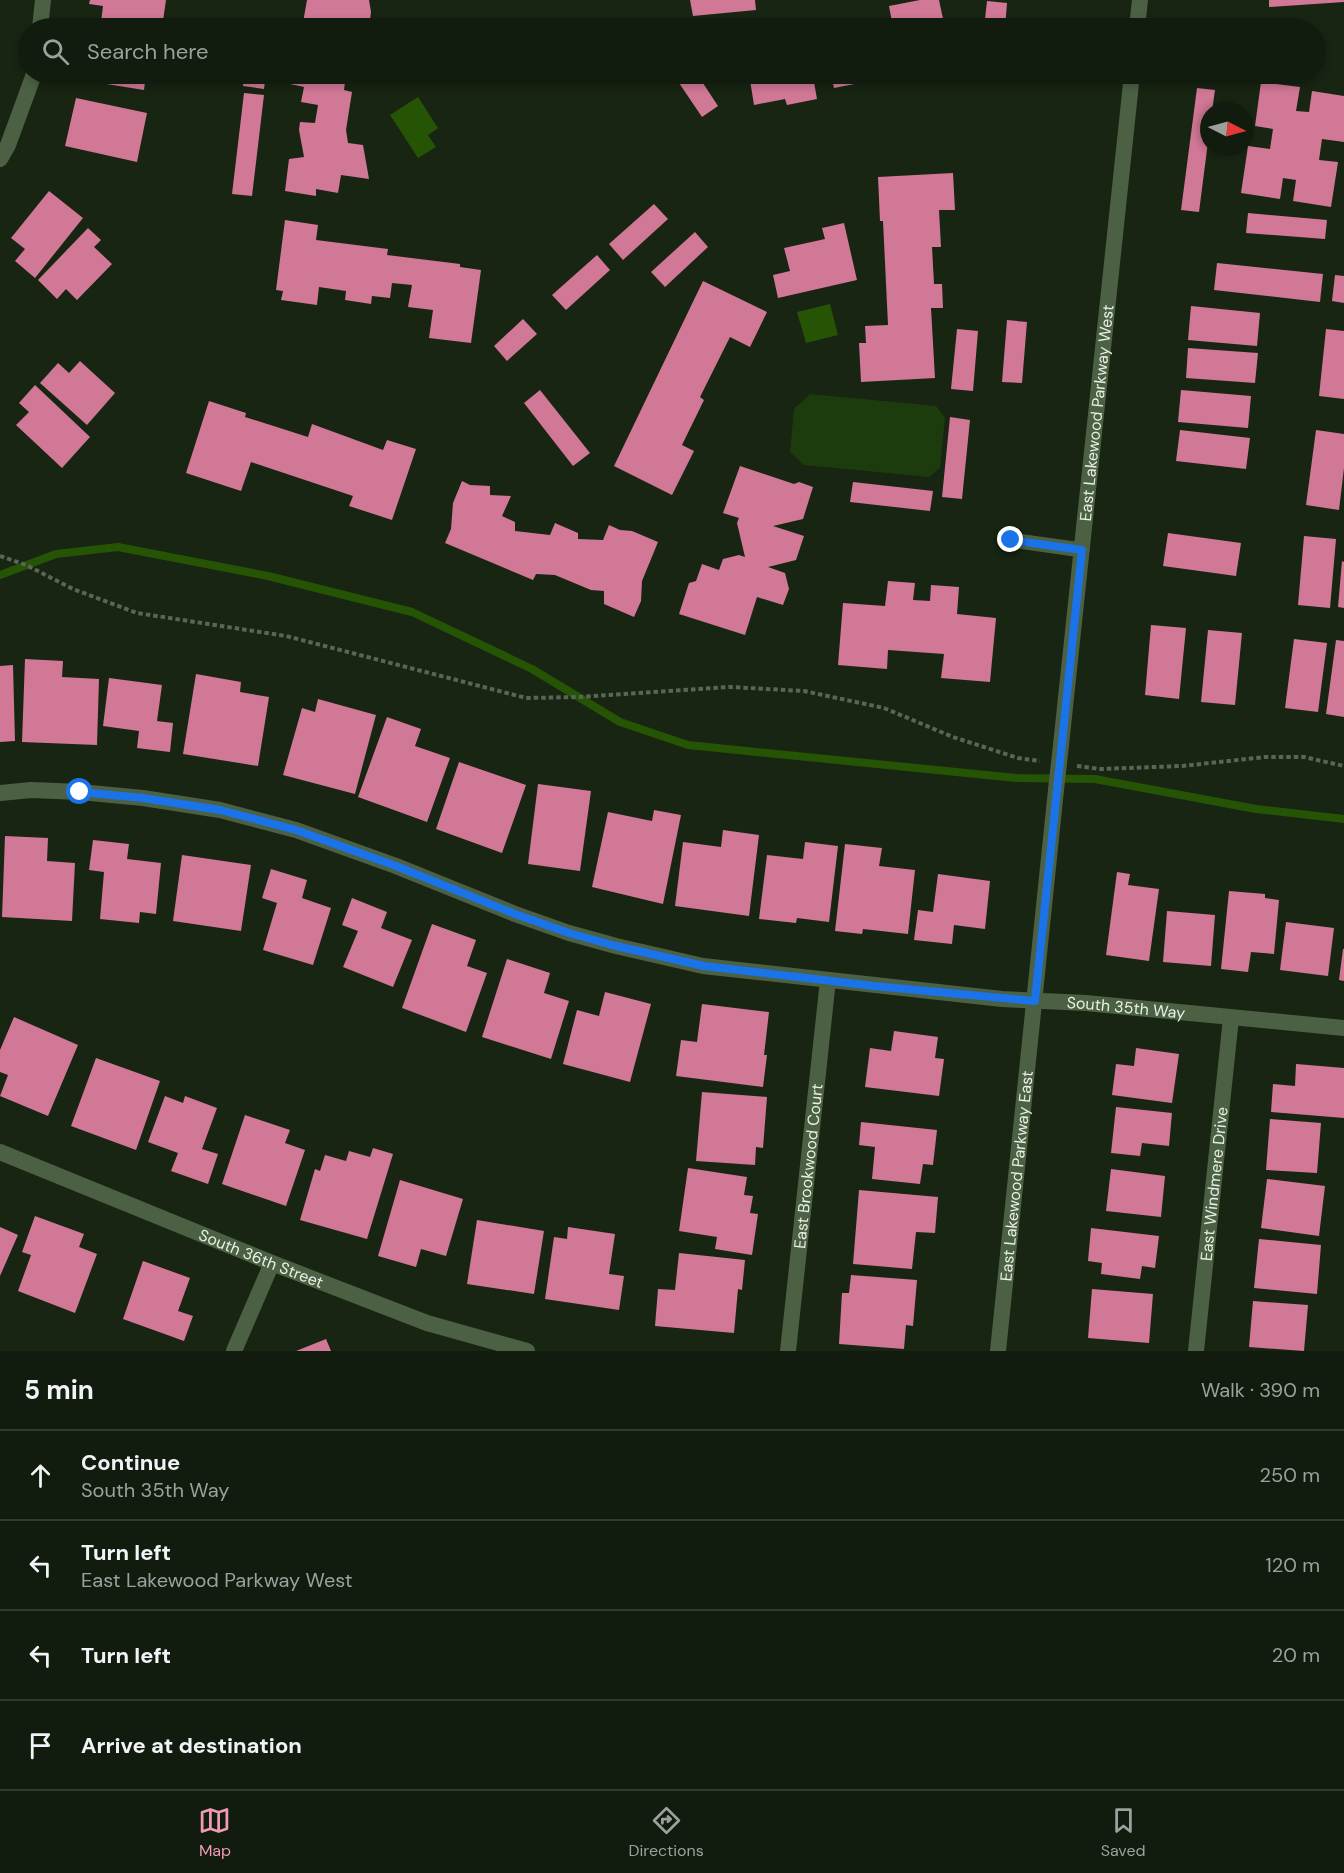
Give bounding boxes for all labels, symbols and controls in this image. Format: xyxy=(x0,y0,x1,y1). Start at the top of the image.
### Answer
search box xyxy=(18,18,1326,84)
icon: search xyxy=(39,35,72,68)
text: Search here xyxy=(87,37,208,66)
north arrow xyxy=(1200,102,1254,156)
street label: East Lakewood Parkway West xyxy=(1074,304,1118,522)
route end xyxy=(997,526,1023,552)
route start xyxy=(66,778,92,804)
street label: South 35th Way xyxy=(1066,992,1186,1023)
street label: East Lakewood Parkway East xyxy=(995,1070,1037,1282)
street label: East Brookwood Court xyxy=(789,1082,827,1250)
street label: East Windmere Drive xyxy=(1195,1106,1232,1262)
street label: South 36th Street xyxy=(196,1224,327,1292)
text: 5 min xyxy=(24,1373,94,1407)
text: Walk · 390 m xyxy=(1201,1377,1320,1403)
text: Continue xyxy=(81,1448,180,1477)
icon: ahead xyxy=(24,1459,57,1492)
text: 250 m xyxy=(1259,1462,1320,1488)
text: South 35th Way xyxy=(81,1477,229,1503)
text: Turn left xyxy=(81,1538,171,1567)
icon: left xyxy=(24,1549,57,1582)
text: 120 m xyxy=(1266,1552,1320,1578)
text: East Lakewood Parkway West xyxy=(81,1567,353,1593)
icon: left xyxy=(24,1639,57,1672)
text: Turn left xyxy=(81,1641,171,1670)
text: 20 m xyxy=(1272,1642,1320,1668)
icon: arrive xyxy=(24,1729,57,1762)
text: Arrive at destination xyxy=(81,1731,302,1760)
tab: Map xyxy=(198,1804,231,1861)
tab: Directions xyxy=(628,1804,704,1861)
tab: Saved xyxy=(1101,1804,1146,1861)

